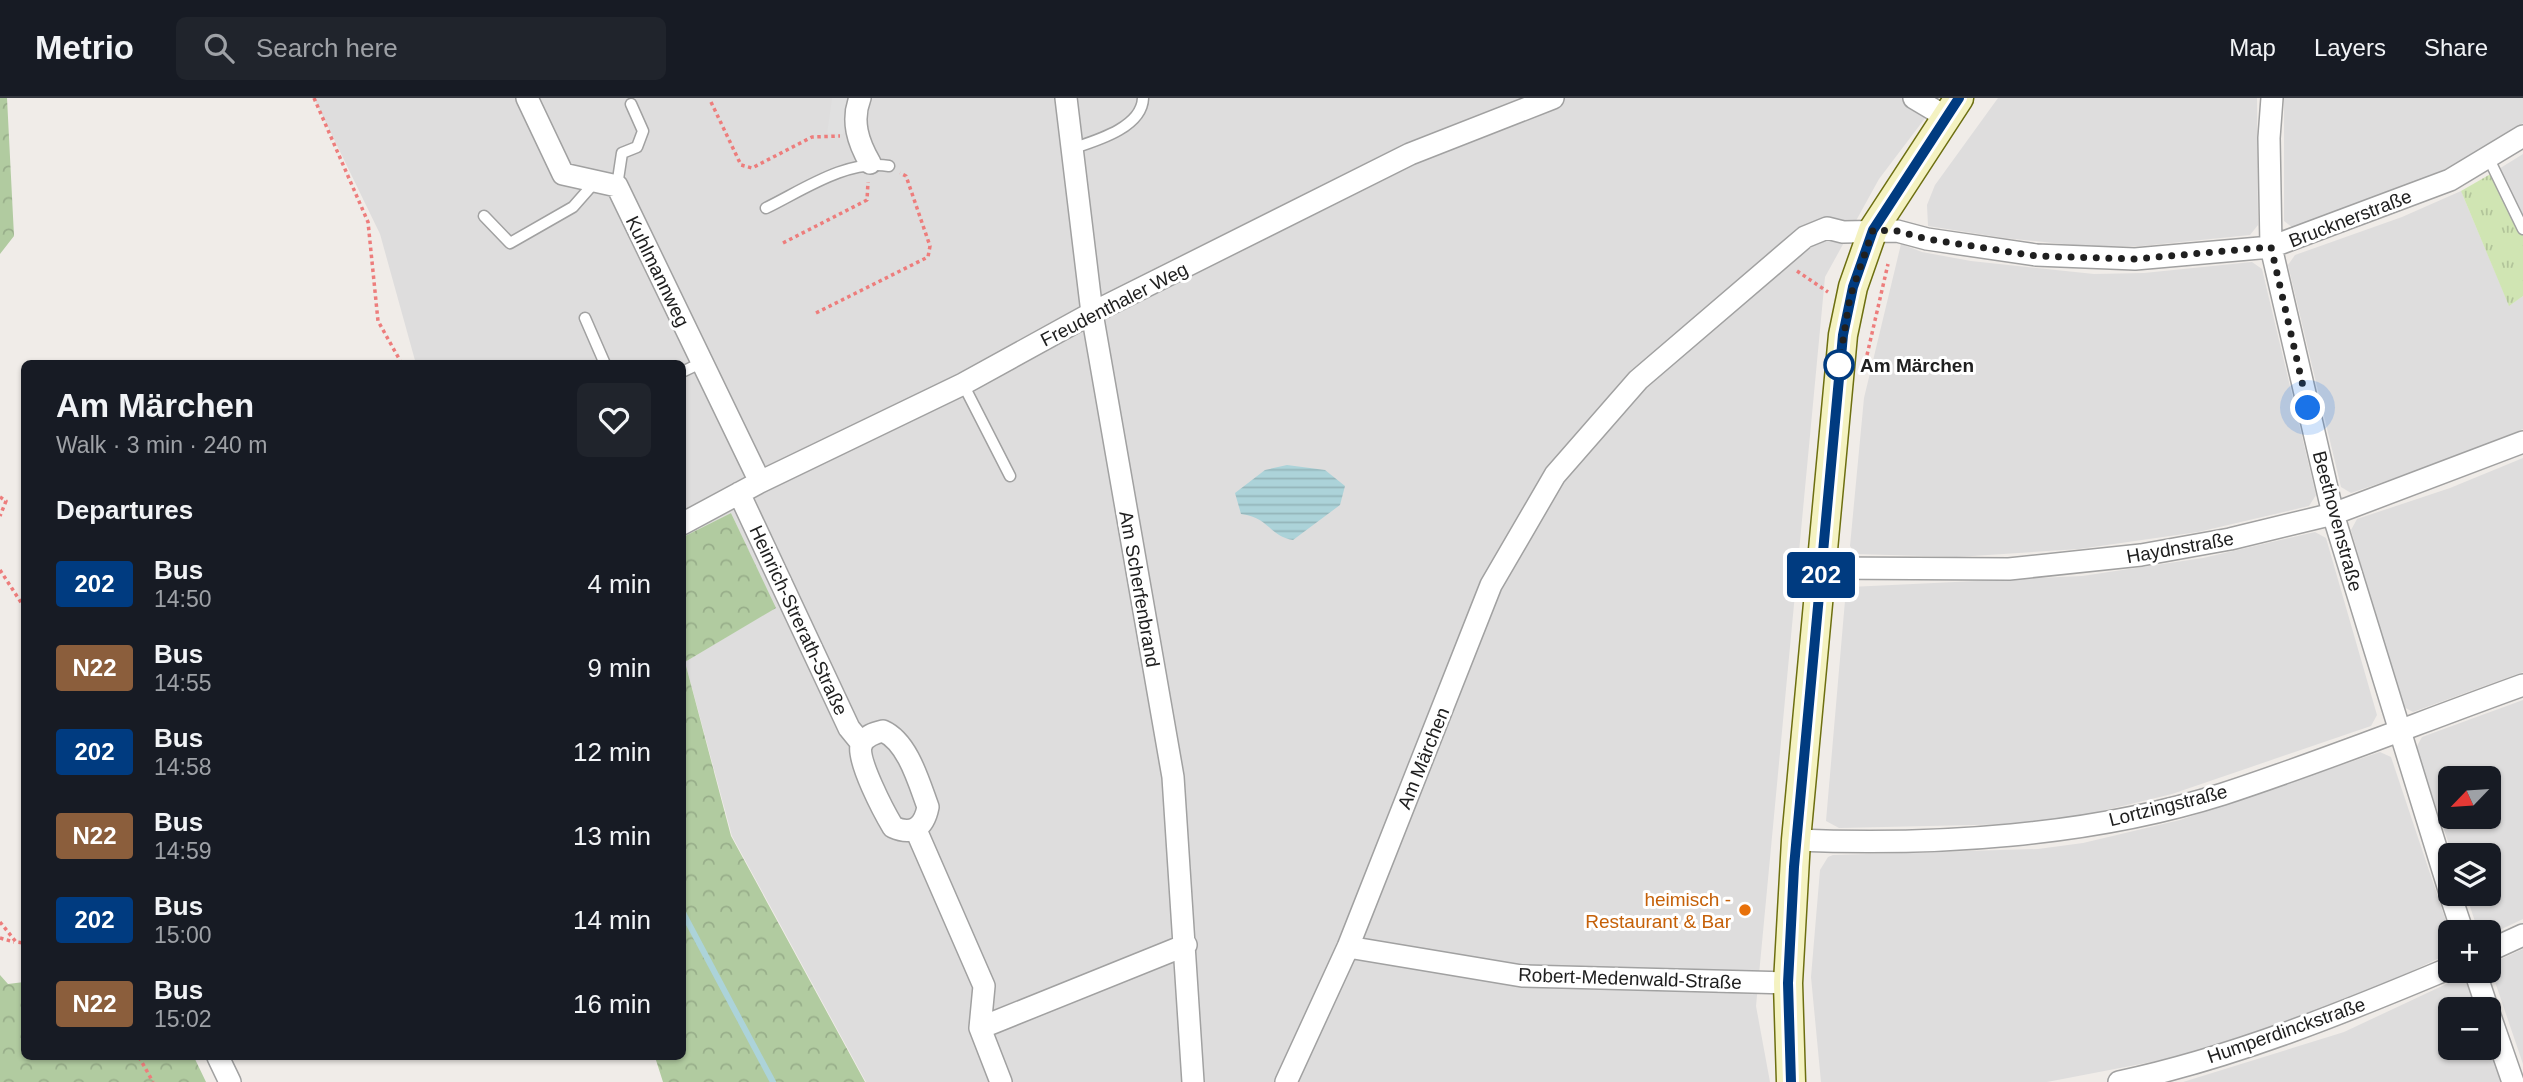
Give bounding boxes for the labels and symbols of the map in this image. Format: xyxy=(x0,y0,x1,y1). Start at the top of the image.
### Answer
street label: Brucknerstraße xyxy=(2286,185,2415,252)
street label: Kuhlmannweg xyxy=(622,212,693,330)
street label: Freudenthaler Weg xyxy=(1037,258,1191,351)
marker: Am Märchen xyxy=(1824,350,1854,380)
place label: Am Märchen xyxy=(1860,355,1974,376)
your location xyxy=(2290,390,2325,425)
street label: Beethovenstraße xyxy=(2309,449,2366,594)
street label: Am Scherfenbrand xyxy=(1115,509,1164,669)
street label: Heinrich-Strerath-Straße xyxy=(745,522,852,718)
street label: Haydnstraße xyxy=(2125,528,2235,567)
line badge: 202 xyxy=(1781,552,1861,598)
street label: Am Märchen xyxy=(1394,704,1453,812)
north arrow xyxy=(2438,766,2501,830)
street label: Lortzingstraße xyxy=(2107,781,2230,830)
place label: heimisch - Restaurant & Bar xyxy=(1585,889,1732,932)
marker: heimisch - Restaurant & Bar xyxy=(1737,902,1753,918)
street label: Robert-Medenwald-Straße xyxy=(1518,964,1742,993)
street label: Humperdinckstraße xyxy=(2204,994,2368,1067)

